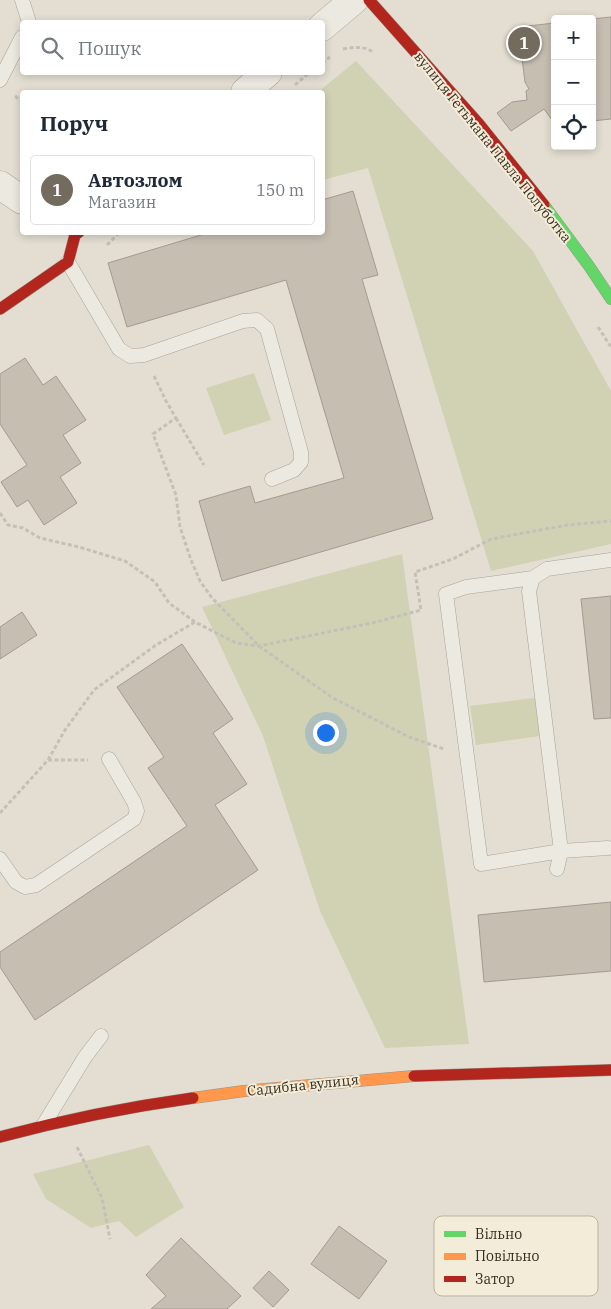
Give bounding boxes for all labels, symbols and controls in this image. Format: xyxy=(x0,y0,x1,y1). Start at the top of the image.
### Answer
map controls xyxy=(551,15,596,150)
button: + xyxy=(551,15,596,60)
search box xyxy=(20,20,325,75)
pin: 1 xyxy=(508,24,540,62)
icon: search xyxy=(38,34,66,62)
text: Пошук xyxy=(78,36,141,60)
street label: вулиця Гетьмана Павла Полуботка xyxy=(410,48,576,246)
button: − xyxy=(551,60,596,105)
button: locate xyxy=(551,105,596,150)
text: Поруч xyxy=(40,109,108,137)
text: Автозлом xyxy=(88,168,183,192)
text: 1 xyxy=(52,180,62,200)
text: 150 m xyxy=(256,180,304,200)
text: Магазин xyxy=(88,192,156,212)
your location xyxy=(313,720,339,746)
street label: Садибна вулиця xyxy=(246,1070,360,1100)
legend xyxy=(434,1216,598,1296)
text: Вільно xyxy=(475,1225,522,1243)
text: Повільно xyxy=(475,1247,540,1265)
text: Затор xyxy=(475,1270,515,1288)

